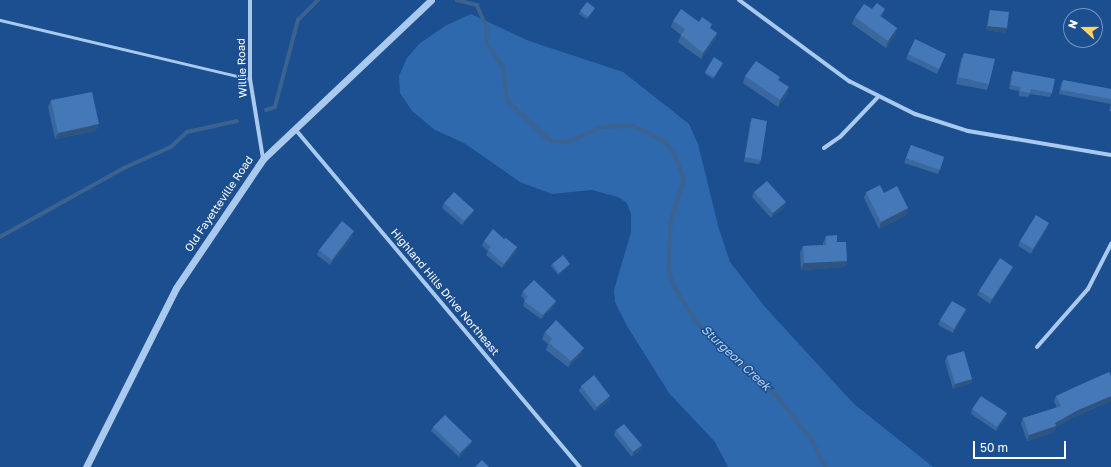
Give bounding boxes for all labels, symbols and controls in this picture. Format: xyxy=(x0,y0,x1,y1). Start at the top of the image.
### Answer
north arrow xyxy=(1063,8,1103,48)
text: N xyxy=(1065,18,1080,30)
street label: Willie Road xyxy=(234,38,250,98)
street label: Old Fayetteville Road xyxy=(182,154,256,254)
street label: Highland Hills Drive Northeast xyxy=(388,226,502,358)
water label: Sturgeon Creek xyxy=(698,322,774,394)
scale bar xyxy=(975,433,1068,459)
text: 50 m xyxy=(980,440,1008,455)

